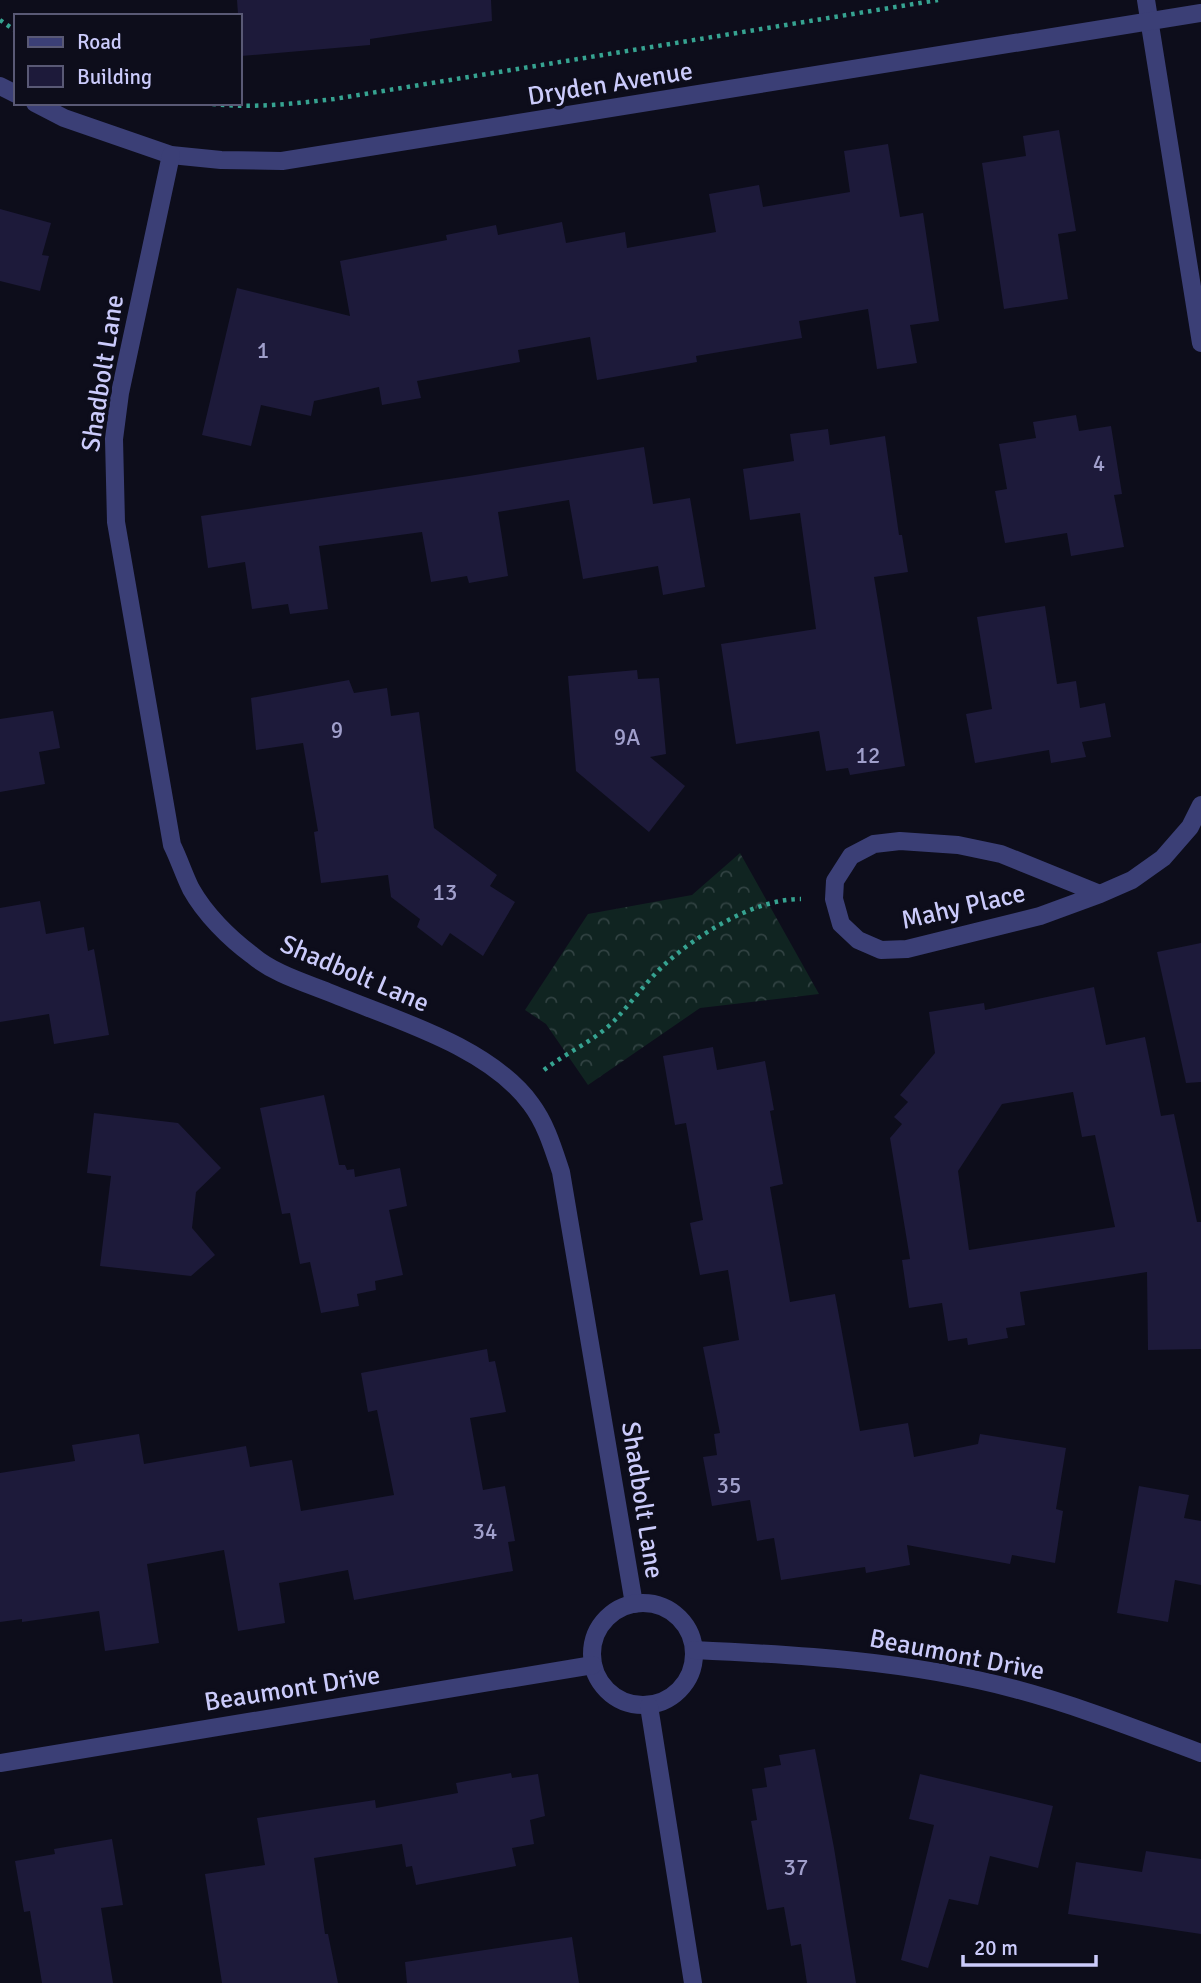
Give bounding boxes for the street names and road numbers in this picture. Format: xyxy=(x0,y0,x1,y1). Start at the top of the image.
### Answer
street label: Dryden Avenue xyxy=(525,55,695,113)
street label: Shadbolt Lane xyxy=(75,292,131,454)
street label: Mahy Place xyxy=(898,877,1028,937)
street label: Shadbolt Lane xyxy=(275,928,434,1020)
street label: Shadbolt Lane xyxy=(614,1419,670,1581)
street label: Beaumont Drive xyxy=(867,1622,1047,1688)
street label: Beaumont Drive xyxy=(202,1659,382,1719)

